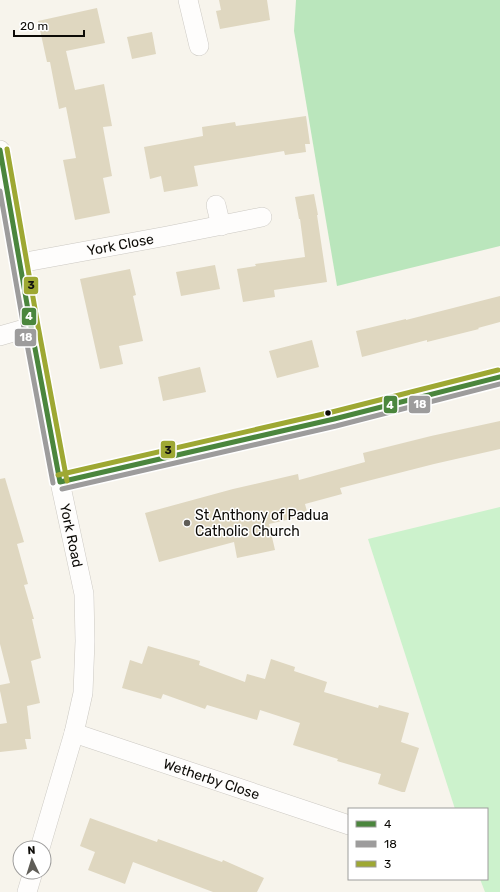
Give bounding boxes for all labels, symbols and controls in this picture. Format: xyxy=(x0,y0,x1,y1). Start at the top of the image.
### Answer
scale bar xyxy=(14,12,84,38)
text: 20 m xyxy=(20,19,48,33)
street label: York Close xyxy=(86,230,155,259)
line badge: 3 xyxy=(23,276,39,295)
text: 3 xyxy=(27,279,35,292)
line badge: 4 xyxy=(21,307,37,326)
text: 4 xyxy=(25,310,33,323)
line badge: 18 xyxy=(14,328,37,347)
text: 18 xyxy=(20,331,32,344)
line badge: 4 xyxy=(383,395,398,414)
line badge: 18 xyxy=(408,395,431,414)
text: 18 xyxy=(414,398,426,411)
text: 4 xyxy=(386,399,394,412)
unlabelled marker xyxy=(323,408,333,418)
line badge: 3 xyxy=(160,440,176,459)
text: 3 xyxy=(164,444,172,457)
street label: York Road xyxy=(56,502,87,569)
place label: St Anthony of Padua Catholic Church xyxy=(195,507,329,540)
marker: St Anthony of Padua Catholic Church xyxy=(182,518,192,528)
street label: Wetherby Close xyxy=(161,755,262,803)
legend xyxy=(348,808,488,880)
text: 4 xyxy=(384,817,392,831)
text: 18 xyxy=(384,837,397,851)
north arrow xyxy=(12,840,52,880)
text: N xyxy=(27,844,36,857)
text: 3 xyxy=(384,857,391,871)

